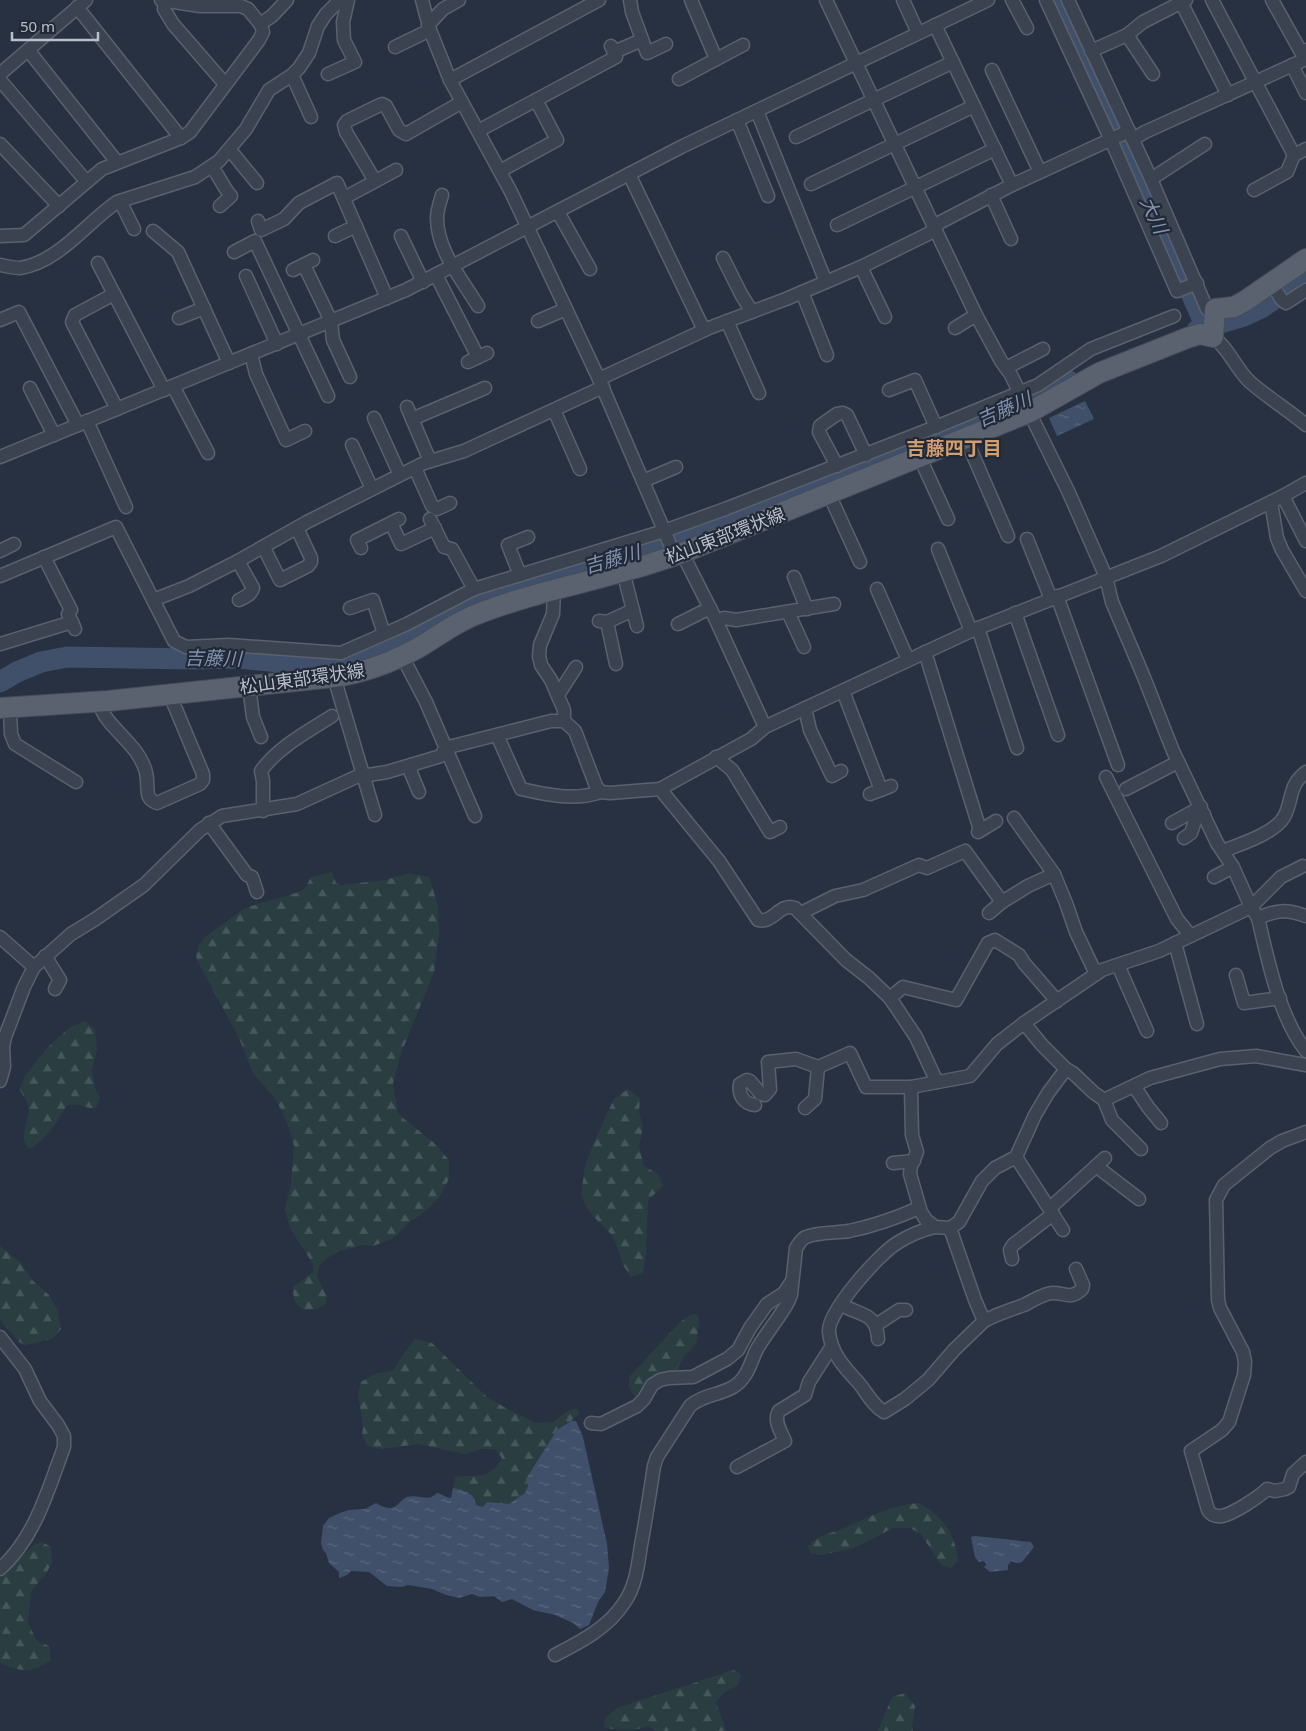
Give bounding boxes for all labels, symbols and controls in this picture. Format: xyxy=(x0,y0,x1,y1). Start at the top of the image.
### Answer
scale bar xyxy=(12,10,99,42)
text: 50 m xyxy=(20,16,55,36)
water label: 大川 xyxy=(1134,192,1175,240)
water label: 吉藤川 xyxy=(973,385,1037,432)
district label: 吉藤四丁目 xyxy=(906,435,1002,461)
street label: 松山東部環状線 xyxy=(662,501,788,569)
water label: 吉藤川 xyxy=(581,538,645,579)
water label: 吉藤川 xyxy=(184,645,244,672)
street label: 松山東部環状線 xyxy=(238,657,366,699)

